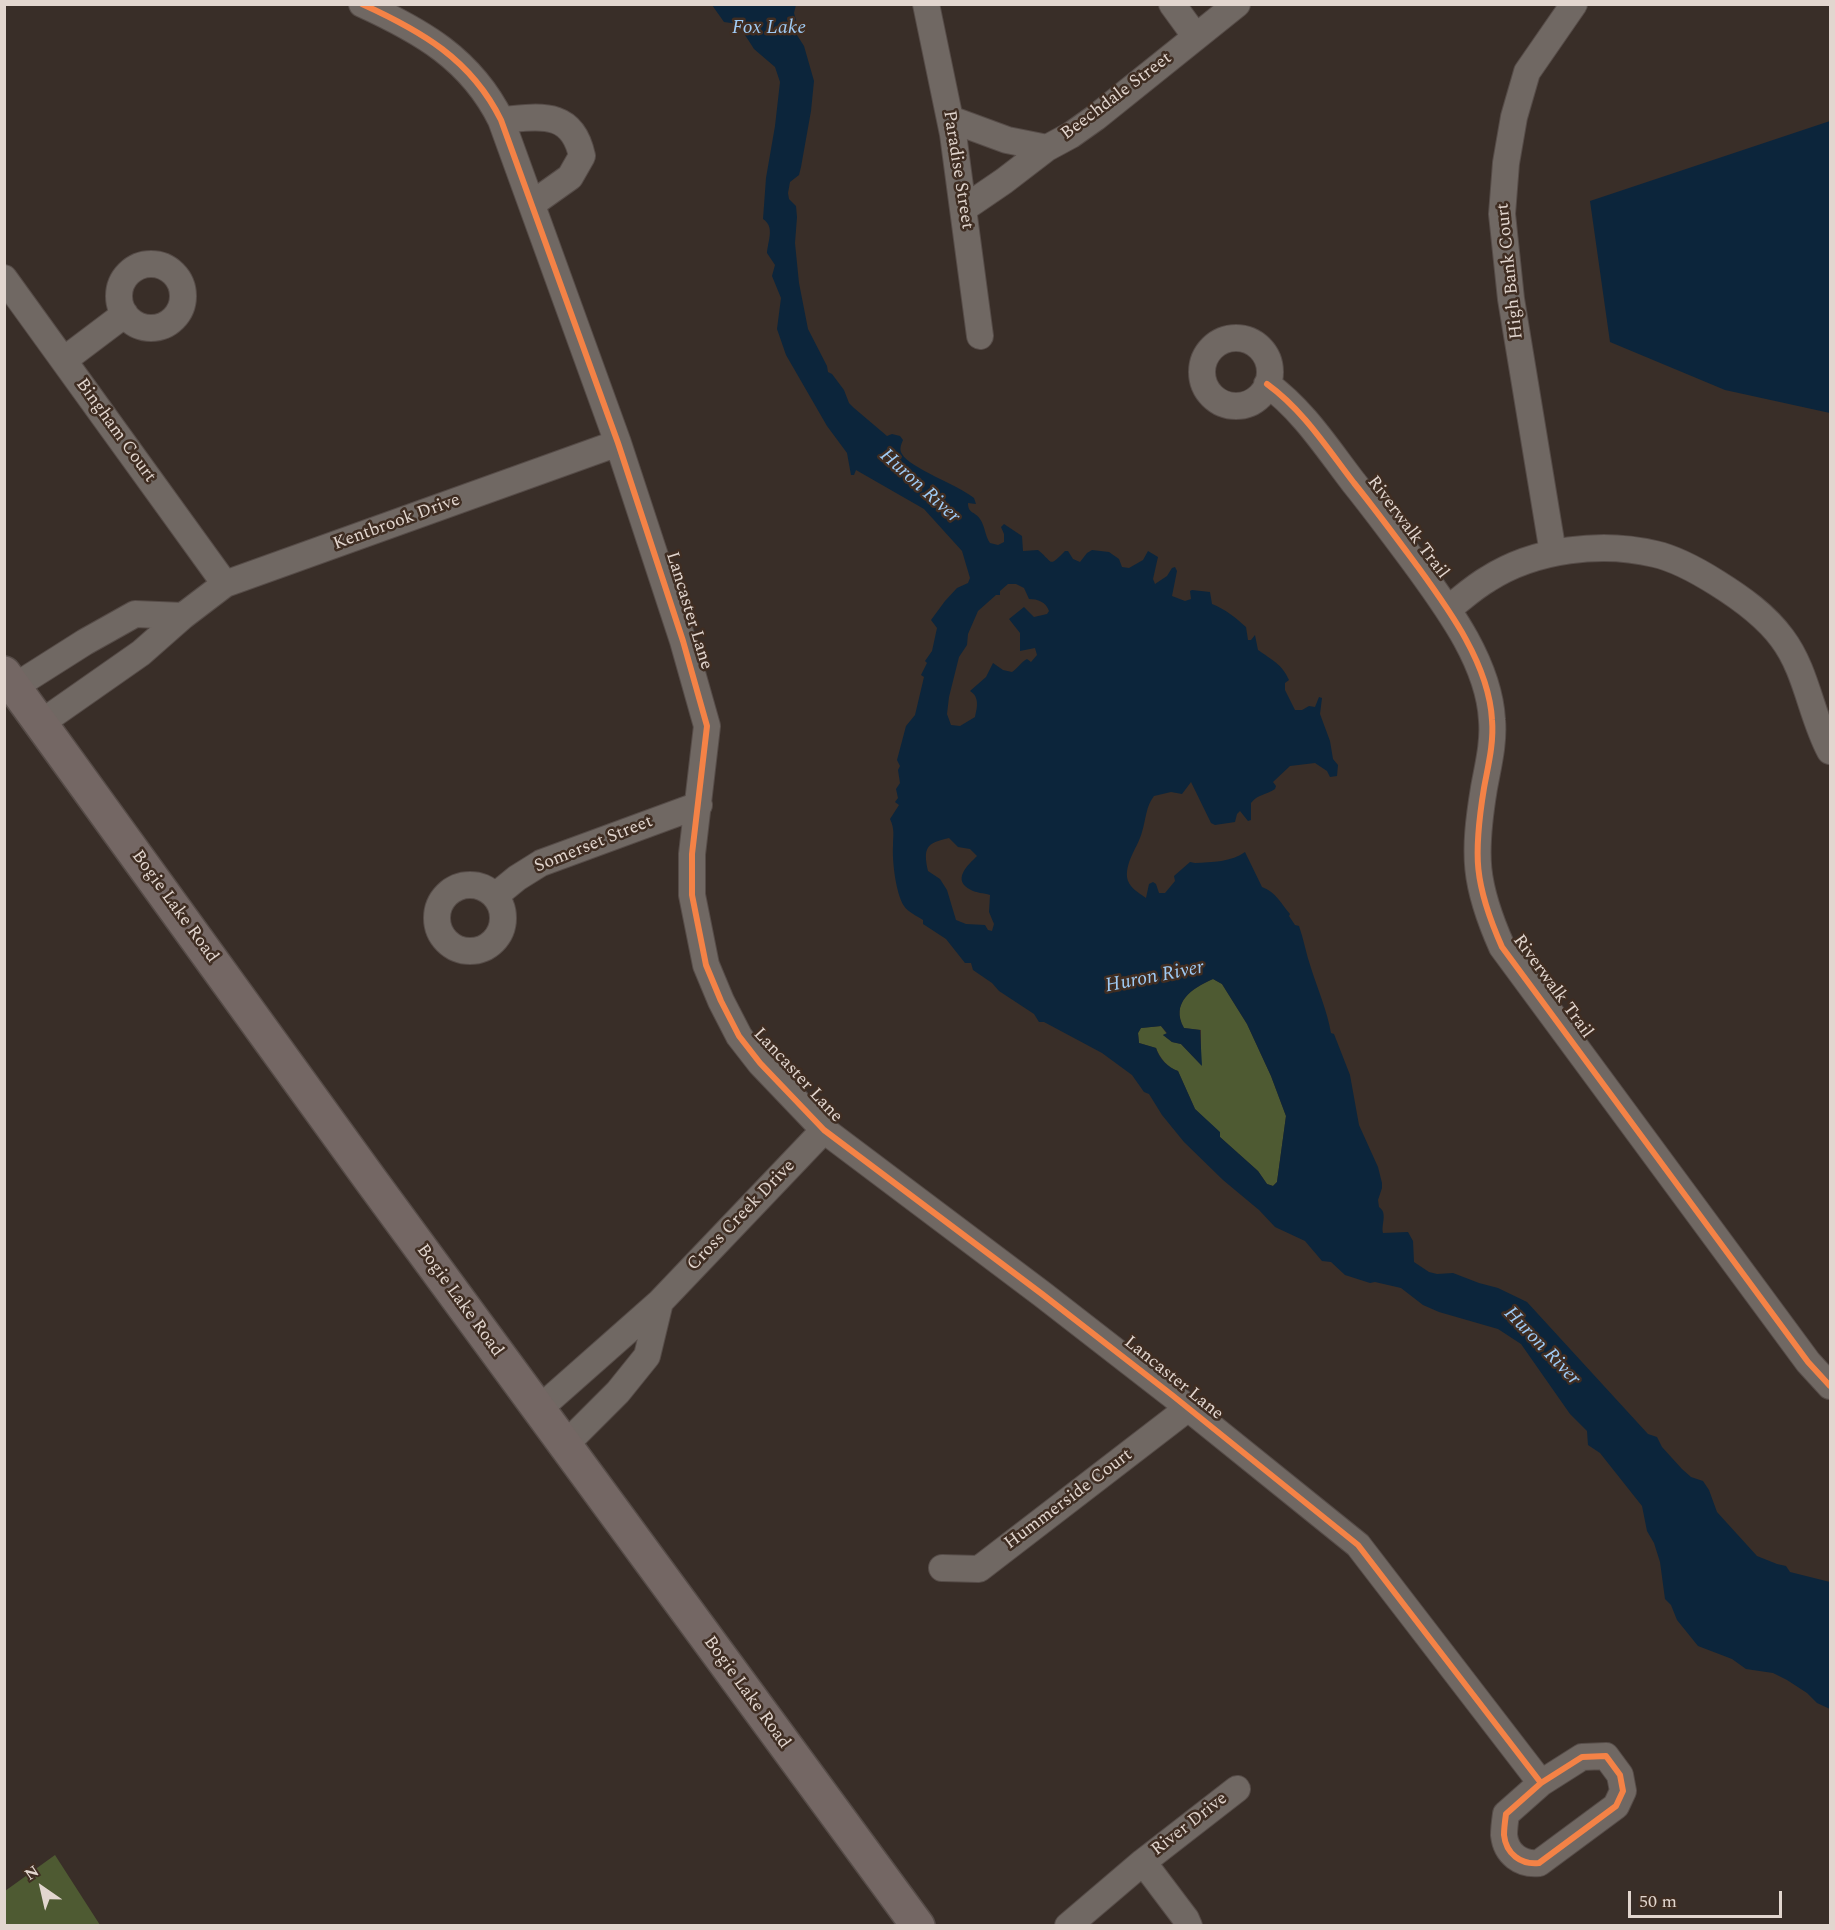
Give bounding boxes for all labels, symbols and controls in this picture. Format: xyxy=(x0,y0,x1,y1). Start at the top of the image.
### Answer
water label: Fox Lake xyxy=(732,17,806,41)
street label: Beechdale Street xyxy=(1057,48,1177,146)
street label: Paradise Street xyxy=(937,109,977,231)
street label: High Bank Court xyxy=(1493,202,1529,340)
street label: Bingham Court xyxy=(70,375,160,487)
water label: Huron River xyxy=(874,445,964,529)
street label: Riverwalk Trail xyxy=(1361,472,1453,584)
street label: Kentbrook Drive xyxy=(331,490,463,556)
street label: Lancaster Lane xyxy=(660,550,716,672)
street label: Somerset Street xyxy=(532,811,656,879)
street label: Bogie Lake Road xyxy=(126,846,222,968)
street label: Riverwalk Trail xyxy=(1507,931,1597,1043)
water label: Huron River xyxy=(1104,957,1206,999)
street label: Lancaster Lane xyxy=(748,1024,846,1128)
street label: Cross Creek Drive xyxy=(683,1156,801,1276)
street label: Bogie Lake Road xyxy=(411,1240,507,1362)
water label: Huron River xyxy=(1498,1303,1584,1391)
street label: Lancaster Lane xyxy=(1119,1332,1227,1426)
street label: Hummerside Court xyxy=(1001,1445,1137,1555)
street label: Bogie Lake Road xyxy=(698,1632,794,1754)
street label: River Drive xyxy=(1148,1789,1232,1861)
north arrow xyxy=(12,1858,72,1918)
text: N xyxy=(20,1859,44,1887)
scale bar xyxy=(1631,1879,1786,1917)
text: 50 m xyxy=(1639,1888,1677,1915)

